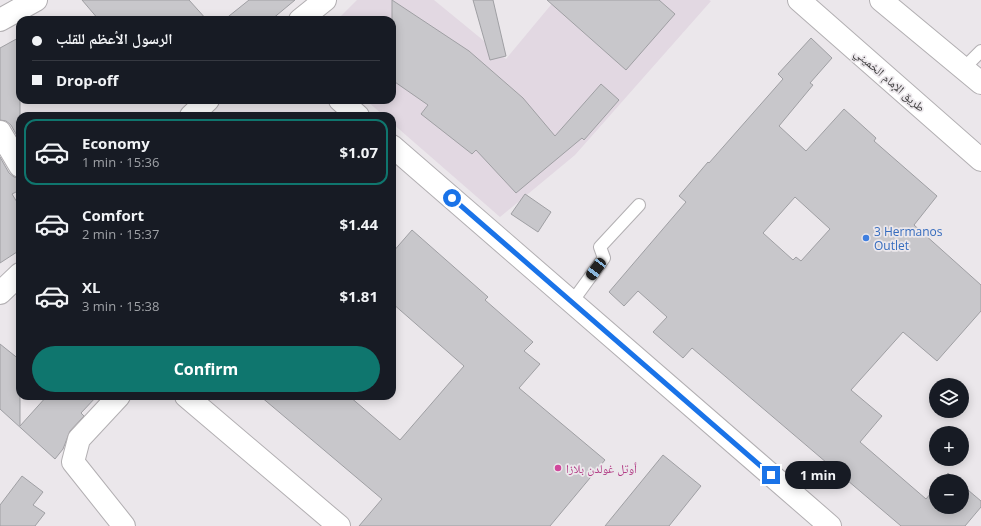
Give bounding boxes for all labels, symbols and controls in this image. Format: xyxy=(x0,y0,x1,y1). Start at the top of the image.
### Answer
text: الرسول الأعظم للقلب xyxy=(56,28,172,48)
street label: طريق الإمام الخميني xyxy=(850,44,929,117)
text: Drop-off xyxy=(56,70,118,90)
text: Economy xyxy=(82,133,150,153)
icon: car xyxy=(34,134,70,170)
text: $1.07 xyxy=(339,142,378,162)
text: 1 min · 15:36 xyxy=(82,153,159,171)
route start xyxy=(443,189,461,207)
text: Comfort xyxy=(82,205,144,225)
icon: car xyxy=(34,206,70,242)
text: $1.44 xyxy=(339,214,378,234)
place label: 3 Hermanos Outlet xyxy=(874,223,943,254)
text: 2 min · 15:37 xyxy=(82,225,159,243)
marker: 3 Hermanos Outlet xyxy=(861,233,871,243)
car xyxy=(584,256,608,282)
text: XL xyxy=(82,277,100,297)
icon: car xyxy=(34,278,70,314)
text: $1.81 xyxy=(339,286,378,306)
text: 3 min · 15:38 xyxy=(82,297,159,315)
button: Confirm xyxy=(32,346,380,392)
map controls xyxy=(929,378,969,514)
button: layers xyxy=(929,378,969,418)
button: + xyxy=(929,426,969,466)
place label: أوتل غولدن بلازا xyxy=(566,460,637,477)
callout: 1 min xyxy=(785,461,851,489)
marker: أوتل غولدن بلازا xyxy=(553,463,563,473)
route end xyxy=(762,466,780,484)
text: 1 min xyxy=(800,466,836,484)
button: − xyxy=(929,474,969,514)

